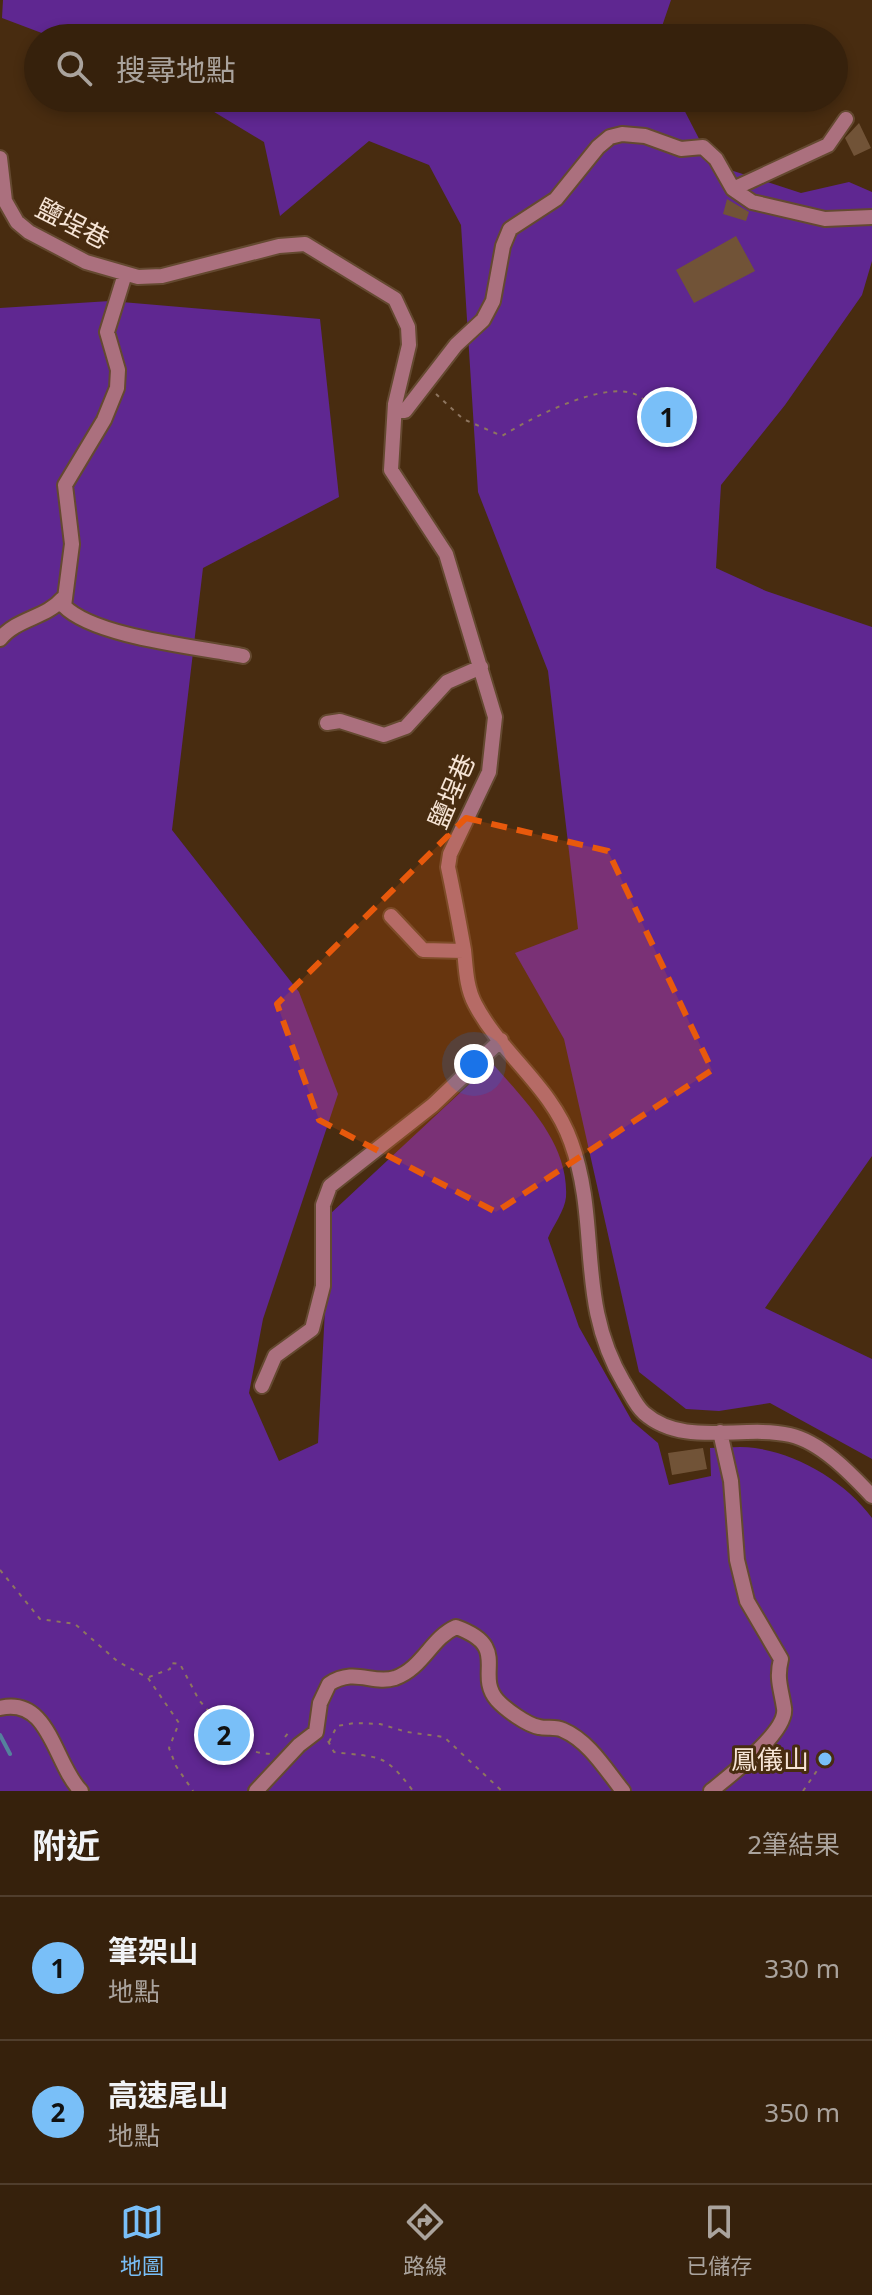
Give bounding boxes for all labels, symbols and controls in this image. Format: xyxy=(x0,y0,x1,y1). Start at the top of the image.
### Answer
search box xyxy=(24,24,848,112)
icon: search xyxy=(52,46,96,90)
text: 搜尋地點 xyxy=(116,49,236,90)
street label: 鹽埕巷 xyxy=(30,189,116,257)
pin: 1 xyxy=(641,387,693,447)
street label: 鹽埕巷 xyxy=(419,748,483,834)
your location xyxy=(454,1044,494,1084)
pin: 2 xyxy=(198,1705,250,1765)
place label: 鳳儀山 xyxy=(731,1741,809,1777)
marker: 鳳儀山 xyxy=(816,1750,834,1768)
text: 附近 xyxy=(32,1822,100,1868)
text: 2筆結果 xyxy=(747,1826,840,1862)
text: 筆架山 xyxy=(108,1930,198,1971)
text: 1 xyxy=(51,1950,65,1986)
text: 330 m xyxy=(764,1950,840,1986)
text: 地點 xyxy=(108,1973,160,2009)
text: 高速尾山 xyxy=(108,2074,228,2115)
text: 2 xyxy=(51,2094,65,2130)
text: 350 m xyxy=(764,2094,840,2130)
text: 地點 xyxy=(108,2117,160,2153)
tab: 地圖 xyxy=(120,2200,164,2280)
tab: 路線 xyxy=(403,2200,447,2280)
tab: 已儲存 xyxy=(686,2200,752,2280)

